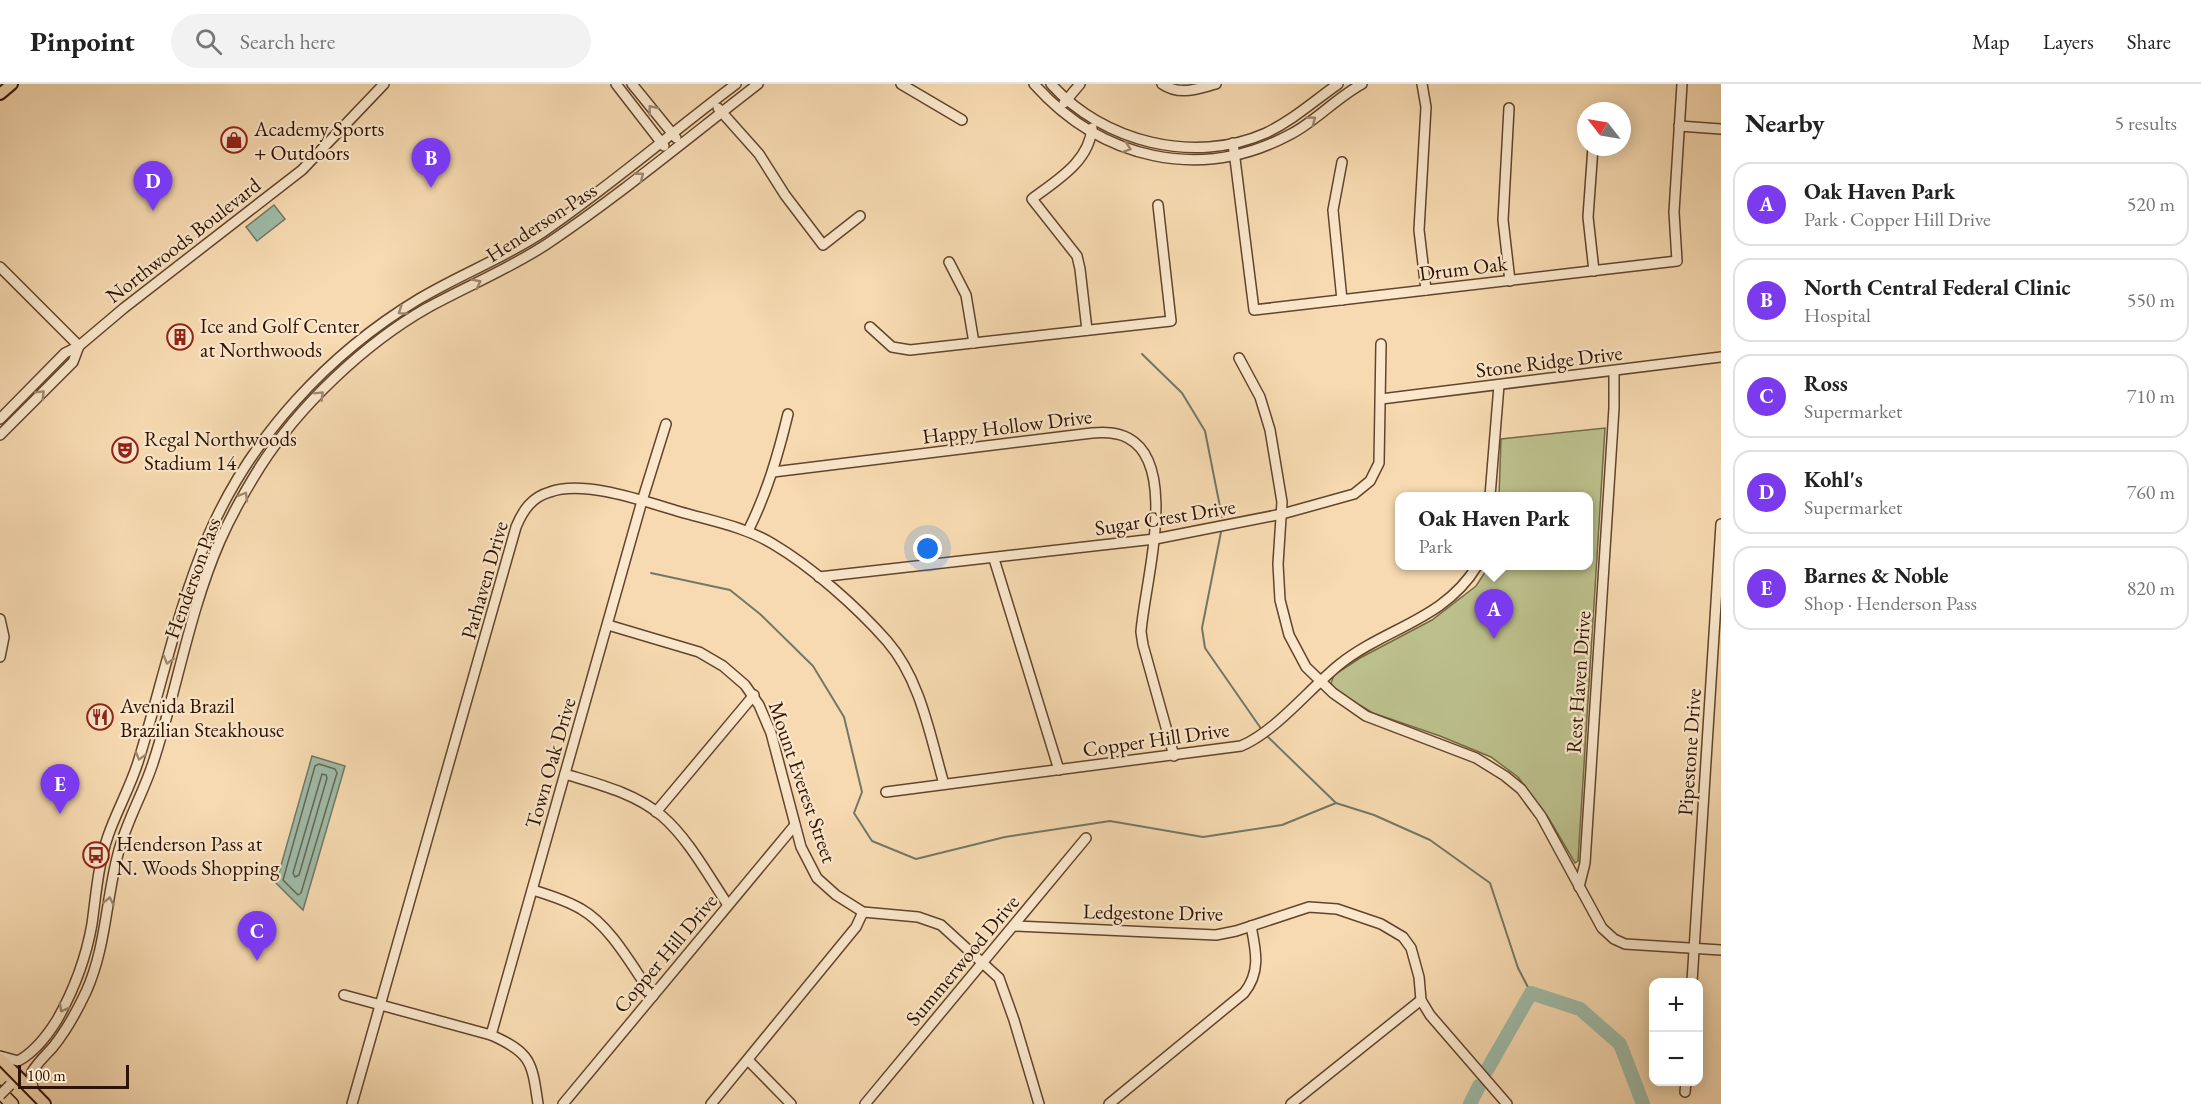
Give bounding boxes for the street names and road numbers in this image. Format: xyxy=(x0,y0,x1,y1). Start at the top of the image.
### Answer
street label: Northwoods Boulevard xyxy=(100,171,266,309)
street label: Henderson Pass xyxy=(480,176,602,268)
street label: Drum Oak xyxy=(1417,249,1510,287)
street label: Stone Ridge Drive xyxy=(1474,339,1624,383)
street label: Happy Hollow Drive xyxy=(921,402,1093,450)
street label: Sugar Crest Drive xyxy=(1093,493,1237,541)
street label: Henderson Pass xyxy=(158,513,226,642)
street label: Parhaven Drive xyxy=(454,518,514,642)
street label: Rest Haven Drive xyxy=(1560,610,1596,754)
street label: Pipestone Drive xyxy=(1671,687,1707,817)
street label: Town Oak Drive xyxy=(518,694,582,832)
street label: Mount Everest Street xyxy=(763,698,843,867)
street label: Copper Hill Drive xyxy=(1081,715,1231,763)
street label: Copper Hill Drive xyxy=(607,888,723,1018)
street label: Summerwood Drive xyxy=(899,889,1025,1031)
street label: Ledgestone Drive xyxy=(1083,897,1223,927)

